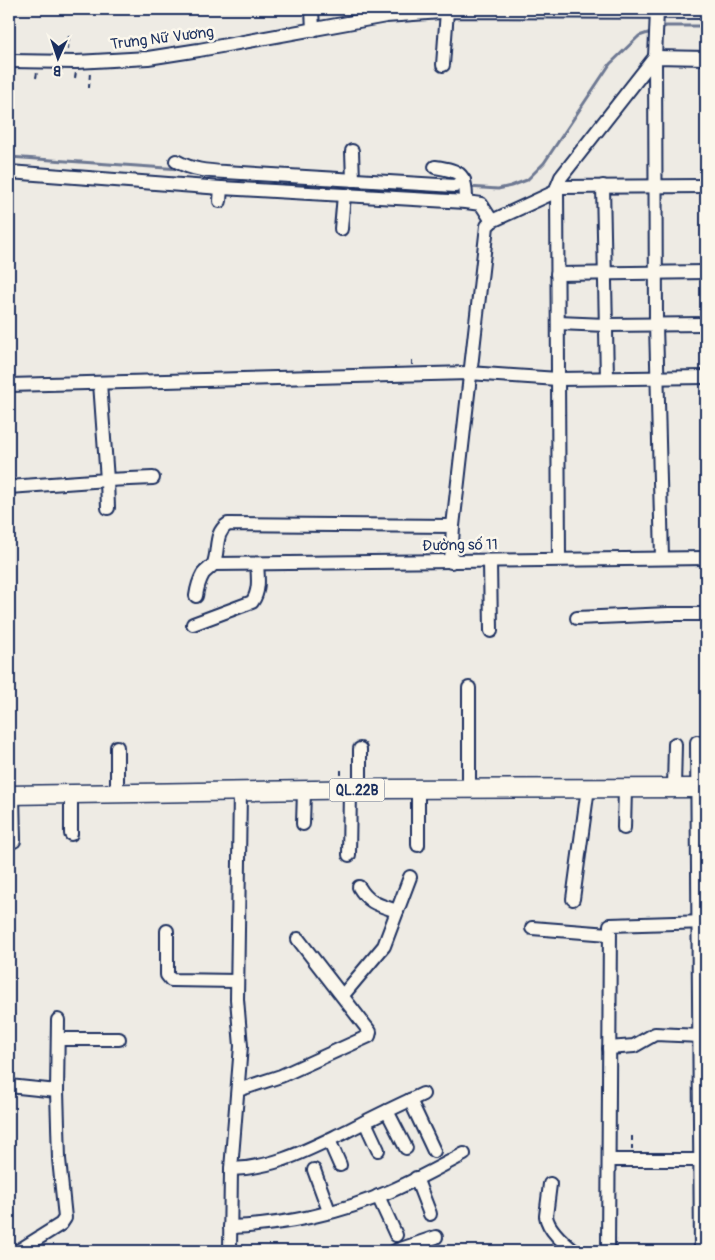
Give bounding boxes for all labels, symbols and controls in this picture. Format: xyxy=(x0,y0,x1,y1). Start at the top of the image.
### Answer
street label: Trưng Nữ Vương xyxy=(109,23,215,54)
north arrow xyxy=(32,32,82,82)
text: B xyxy=(53,62,62,79)
street label: Đường số 11 xyxy=(422,535,498,556)
road number: QL.22B xyxy=(330,778,384,802)

